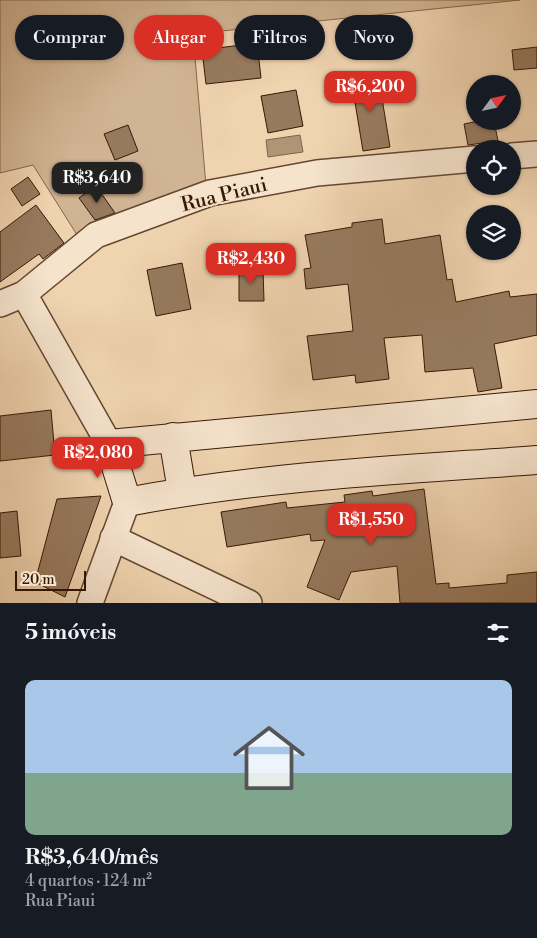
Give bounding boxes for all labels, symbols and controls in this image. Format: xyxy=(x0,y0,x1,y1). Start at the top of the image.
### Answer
chip: Comprar xyxy=(15,15,124,60)
chip: Alugar xyxy=(134,15,224,60)
chip: Filtros xyxy=(234,15,325,60)
chip: Novo xyxy=(335,15,413,60)
pin: R$6,200 xyxy=(324,70,416,113)
north arrow xyxy=(466,75,521,130)
map controls xyxy=(466,75,521,260)
text: R$6,200 xyxy=(335,77,405,97)
button: locate xyxy=(466,140,521,195)
pin: R$3,640 xyxy=(51,162,143,204)
text: R$3,640 xyxy=(63,168,131,188)
street label: Rua Piaui xyxy=(179,173,270,218)
button: layers xyxy=(466,205,521,260)
pin: R$2,430 xyxy=(205,242,297,285)
text: R$2,430 xyxy=(217,249,285,269)
pin: R$2,080 xyxy=(52,436,144,479)
text: R$2,080 xyxy=(63,443,133,463)
pin: R$1,550 xyxy=(325,504,417,546)
text: R$1,550 xyxy=(338,510,404,530)
scale bar xyxy=(15,568,86,591)
text: 20 m xyxy=(22,571,54,589)
icon: filters xyxy=(484,619,512,647)
text: 5 imóveis xyxy=(25,620,116,646)
icon: home xyxy=(224,713,314,803)
text: R$3,640/mês xyxy=(25,845,159,871)
text: 4 quartos · 124 m² xyxy=(25,871,152,891)
text: Rua Piaui xyxy=(25,891,95,911)

